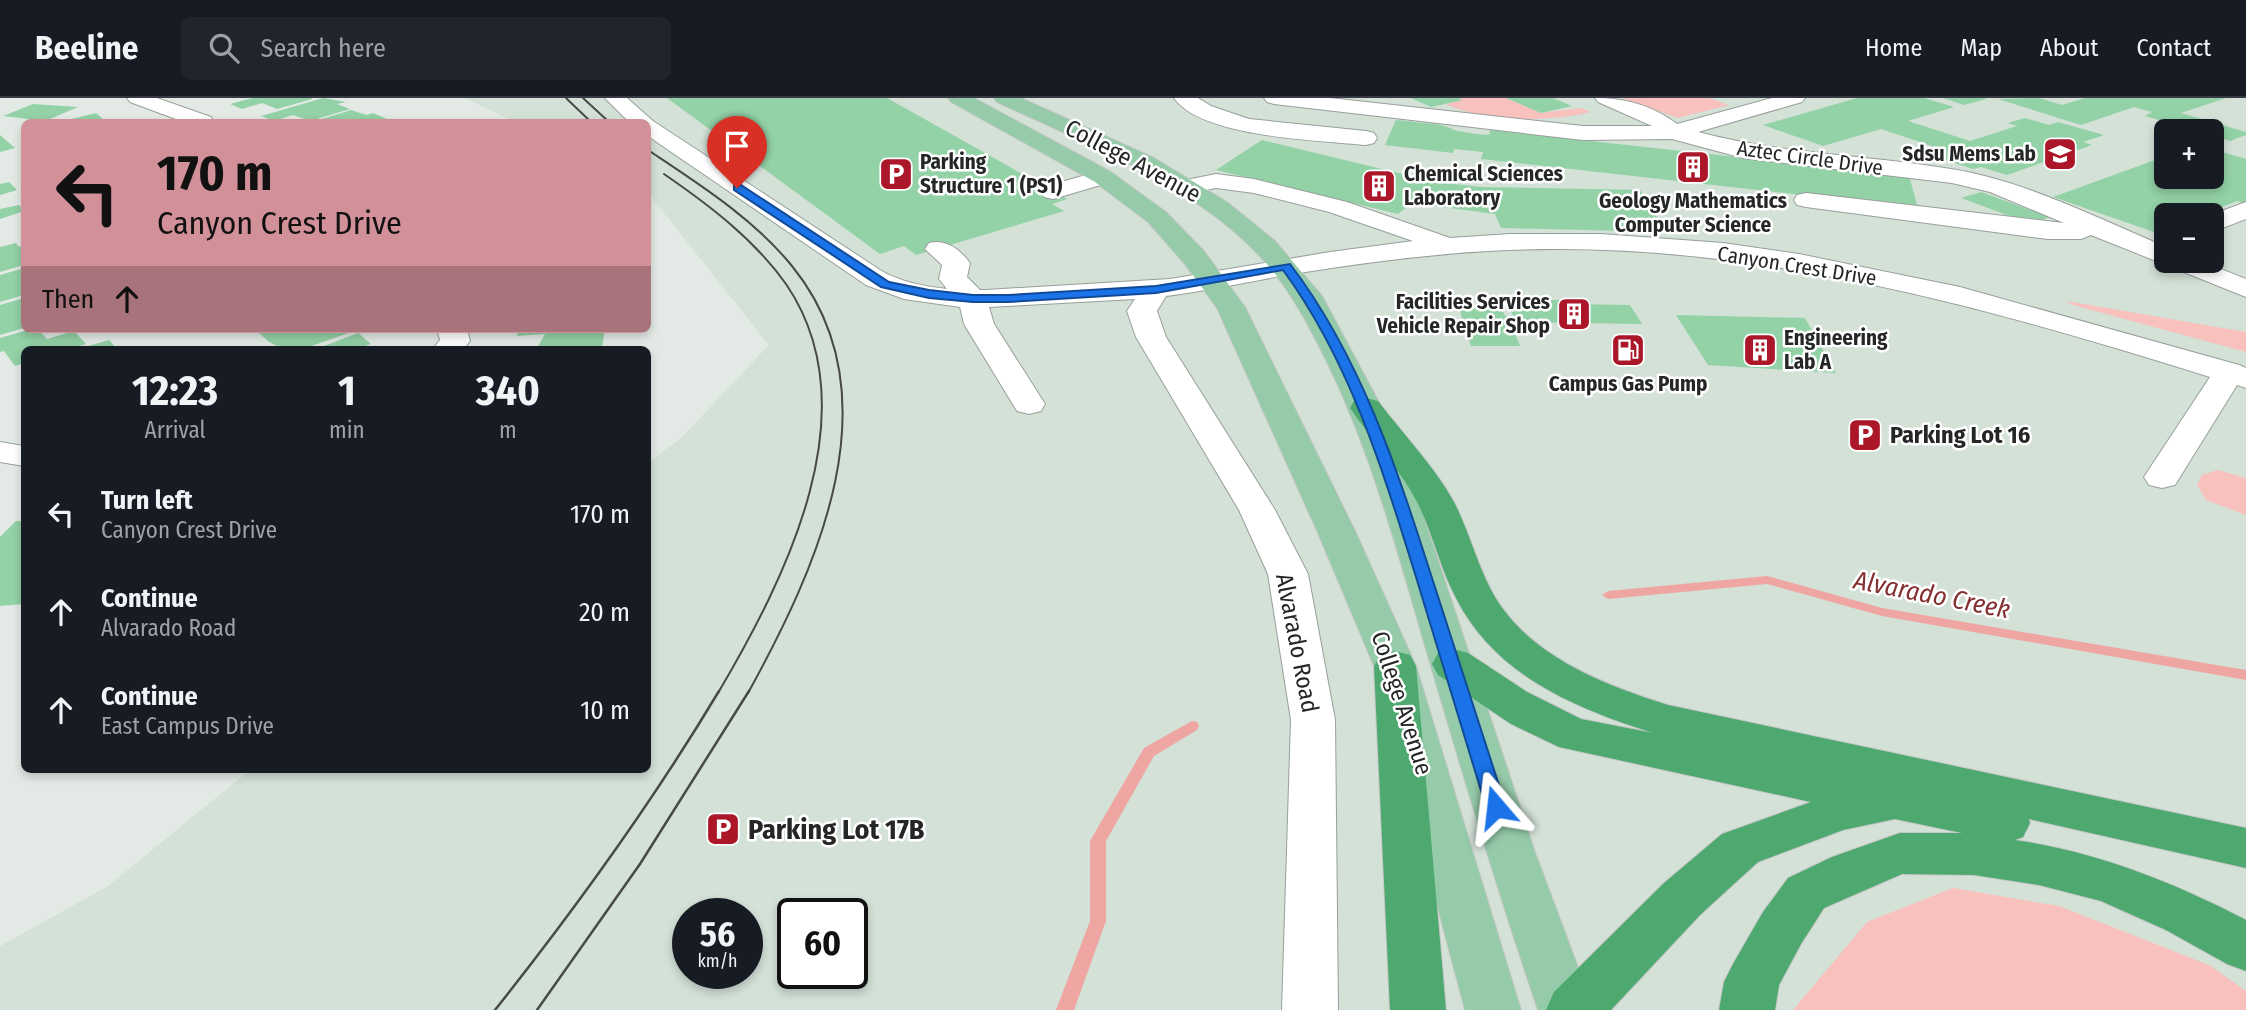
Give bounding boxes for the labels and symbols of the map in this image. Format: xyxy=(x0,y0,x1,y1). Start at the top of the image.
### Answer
street label: College Avenue xyxy=(1061,114,1205,208)
pin xyxy=(707,116,767,188)
street label: Aztec Circle Drive xyxy=(1735,135,1885,181)
school or university icon: Sdsu Mems Lab xyxy=(2041,135,2079,173)
place label: Sdsu Mems Lab xyxy=(1902,141,2036,167)
building icon: Geology Mathematics Computer Science xyxy=(1674,148,1712,186)
place label: Parking Structure 1 (PS1) xyxy=(920,149,1062,199)
parking icon: Parking Structure 1 (PS1) xyxy=(877,155,915,193)
place label: Chemical Sciences Laboratory xyxy=(1404,161,1563,211)
building icon: Chemical Sciences Laboratory xyxy=(1360,167,1398,205)
place label: Geology Mathematics Computer Science xyxy=(1599,188,1787,238)
street label: Canyon Crest Drive xyxy=(1716,241,1878,291)
place label: Facilities Services Vehicle Repair Shop xyxy=(1376,289,1550,339)
building icon: Facilities Services Vehicle Repair Shop xyxy=(1555,295,1593,333)
place label: Engineering Lab A xyxy=(1784,325,1888,375)
fuel station icon: Campus Gas Pump xyxy=(1609,331,1647,369)
building icon: Engineering Lab A xyxy=(1741,331,1779,369)
place label: Campus Gas Pump xyxy=(1549,371,1707,397)
parking icon: Parking Lot 16 xyxy=(1846,416,1884,454)
place label: Parking Lot 16 xyxy=(1890,421,2030,449)
water label: Alvarado Creek xyxy=(1850,564,2013,625)
street label: Alvarado Road xyxy=(1270,571,1324,715)
street label: College Avenue xyxy=(1366,628,1438,778)
position arrow xyxy=(1459,770,1533,844)
parking icon: Parking Lot 17B xyxy=(704,810,742,848)
place label: Parking Lot 17B xyxy=(748,813,925,846)
speed limit sign: 60 xyxy=(777,898,868,989)

